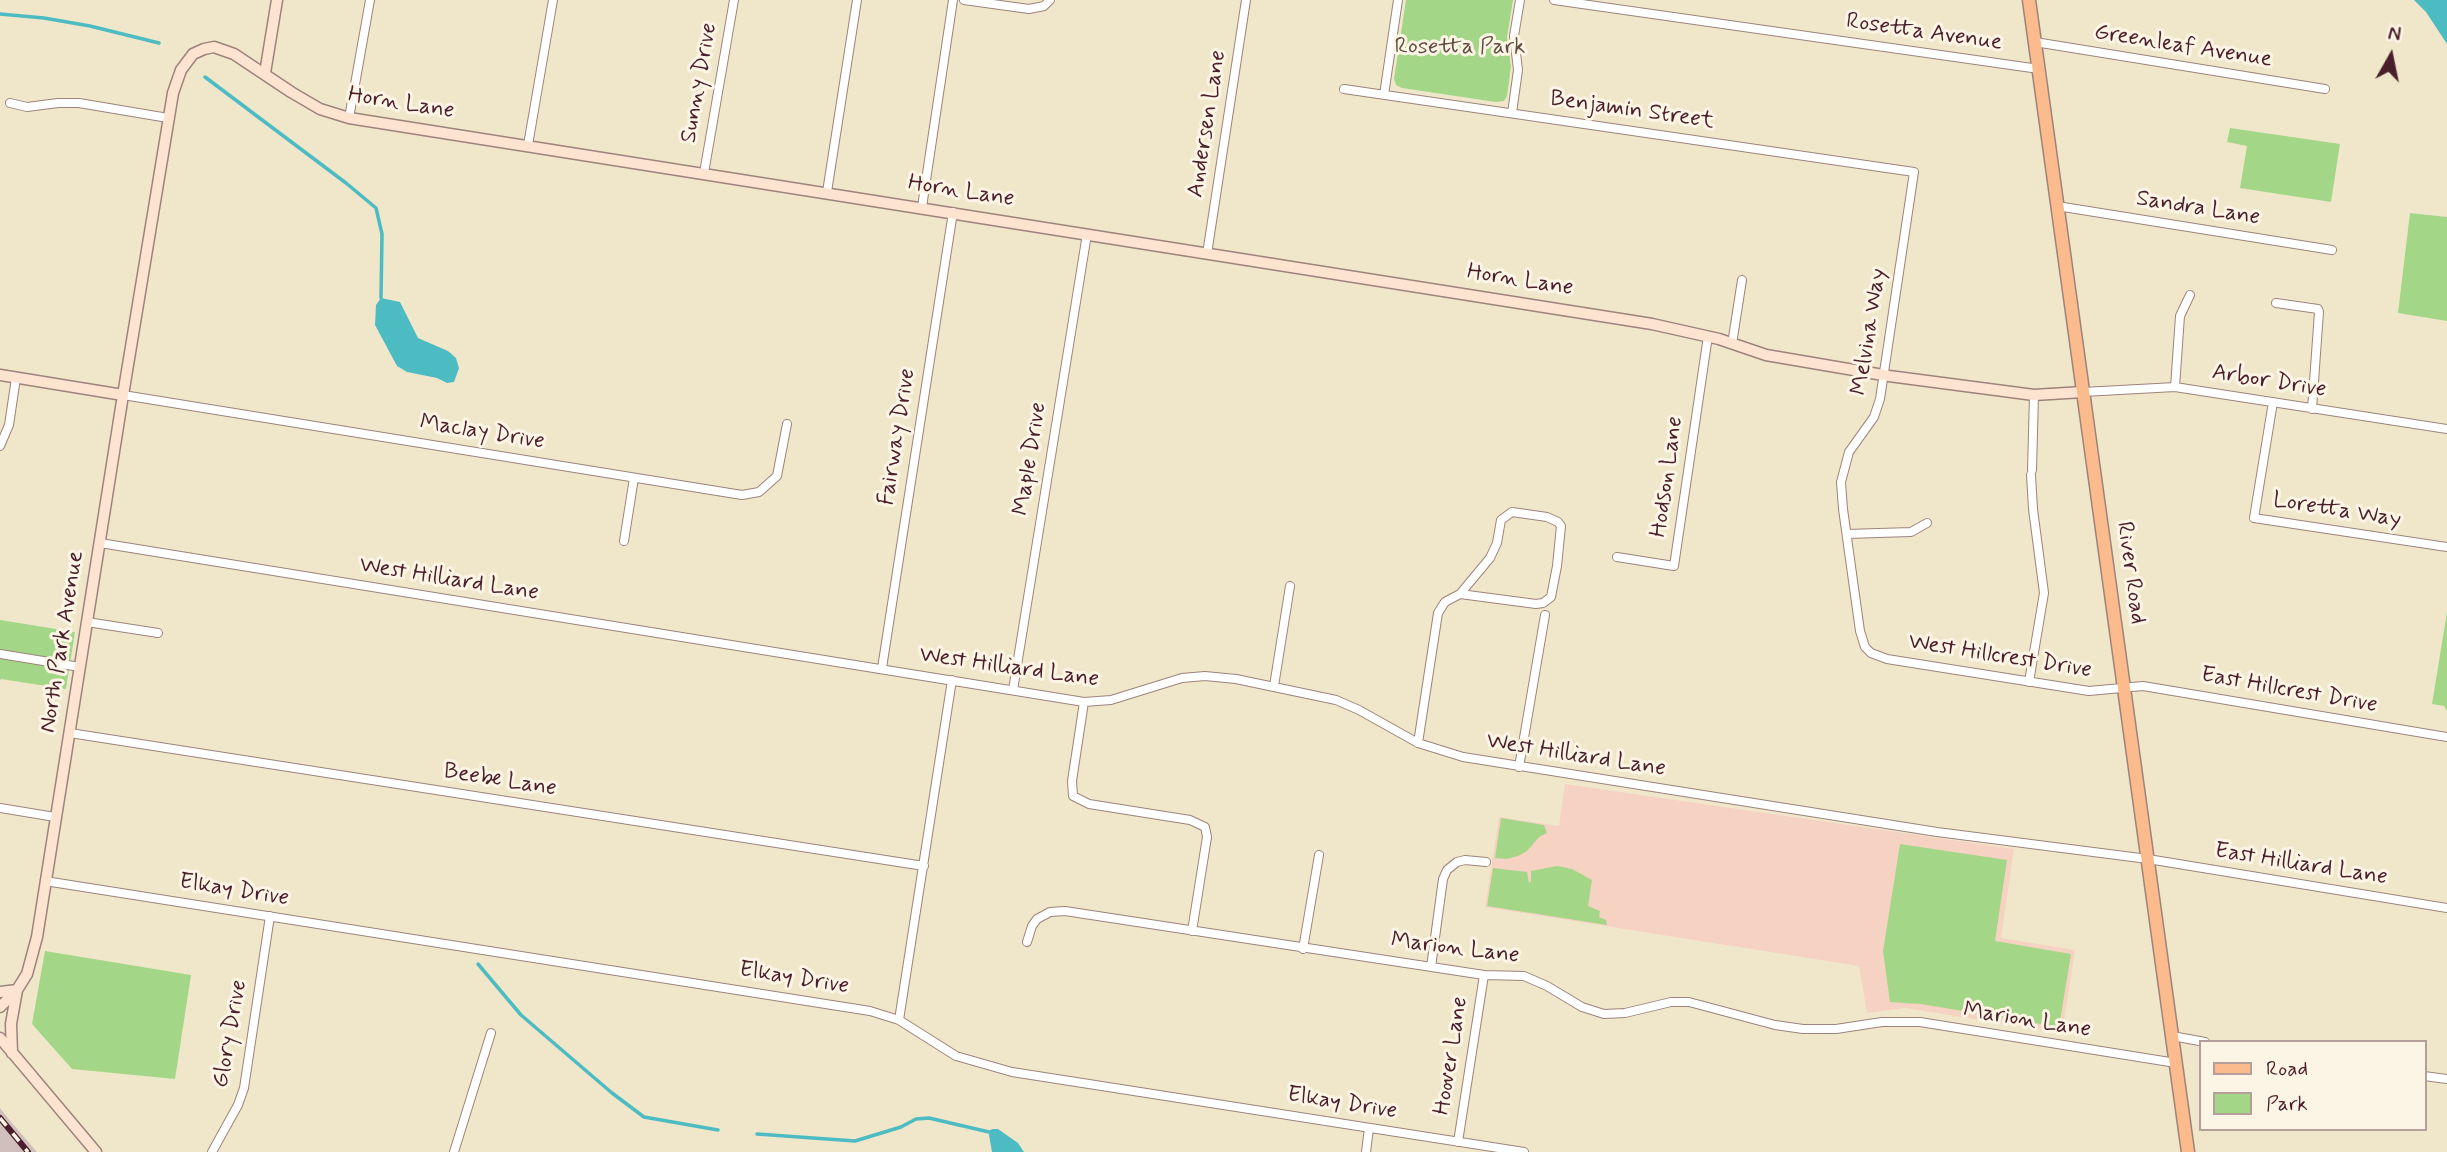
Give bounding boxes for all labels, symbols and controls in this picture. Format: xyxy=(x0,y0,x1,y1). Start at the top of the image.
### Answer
street label: Rosetta Avenue xyxy=(1844,8,2004,58)
street label: Greenleaf Avenue xyxy=(2092,19,2274,75)
street label: Sunny Drive xyxy=(676,21,724,145)
north arrow xyxy=(2356,21,2426,91)
text: N xyxy=(2386,21,2403,48)
park label: Rosetta Park xyxy=(1395,34,1525,62)
street label: Andersen Lane xyxy=(1183,48,1233,200)
street label: Horn Lane xyxy=(346,82,456,126)
street label: Benjamin Street xyxy=(1548,86,1716,136)
street label: Horn Lane xyxy=(906,170,1016,214)
street label: Sandra Lane xyxy=(2134,186,2262,232)
street label: Horn Lane xyxy=(1465,259,1575,303)
street label: Melvina Way xyxy=(1846,267,1894,397)
street label: Arbor Drive xyxy=(2210,359,2328,405)
street label: Fairway Drive xyxy=(874,367,922,507)
street label: Maple Drive xyxy=(1008,400,1054,518)
street label: Maclay Drive xyxy=(418,410,546,456)
street label: Hodson Lane xyxy=(1646,415,1690,539)
street label: Loretta Way xyxy=(2271,487,2403,535)
street label: River Road xyxy=(2109,520,2151,626)
street label: North Park Avenue xyxy=(35,549,91,735)
street label: West Hilliard Lane xyxy=(357,552,541,608)
street label: West Hillcrest Drive xyxy=(1906,629,2094,685)
street label: West Hilliard Lane xyxy=(917,642,1101,694)
street label: East Hillcrest Drive xyxy=(2199,662,2379,720)
street label: West Hilliard Lane xyxy=(1484,728,1668,784)
street label: Beebe Lane xyxy=(442,758,558,804)
street label: East Hilliard Lane xyxy=(2213,838,2389,892)
street label: Elkay Drive xyxy=(177,869,291,913)
street label: Marion Lane xyxy=(1389,927,1521,971)
street label: Elkay Drive xyxy=(737,957,851,1001)
street label: Glory Drive xyxy=(208,978,254,1090)
street label: Hoover Lane xyxy=(1429,995,1475,1117)
street label: Marion Lane xyxy=(1961,997,2093,1045)
legend xyxy=(2198,1040,2426,1131)
text: Road xyxy=(2266,1055,2308,1083)
street label: Elkay Drive xyxy=(1285,1082,1399,1126)
text: Park xyxy=(2266,1090,2308,1118)

